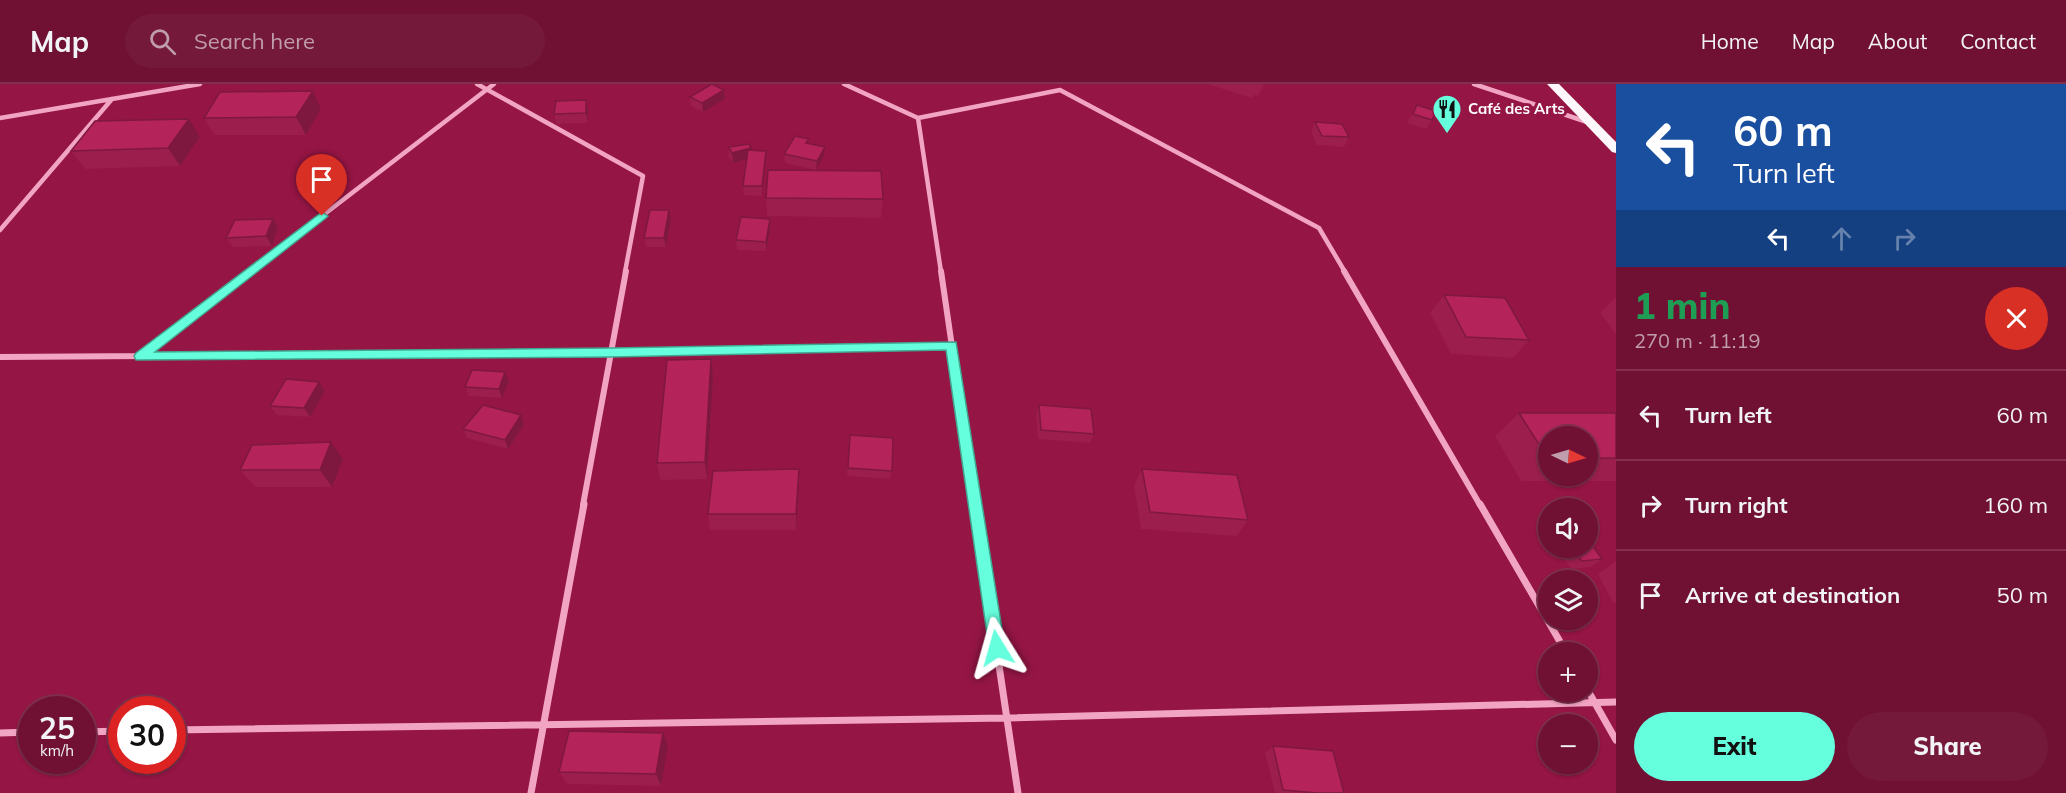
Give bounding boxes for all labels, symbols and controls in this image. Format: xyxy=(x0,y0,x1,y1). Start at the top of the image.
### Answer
search box xyxy=(125,14,545,68)
text: Map xyxy=(30,24,89,59)
icon: search xyxy=(146,25,179,58)
text: Search here xyxy=(194,27,315,55)
text: Home xyxy=(1701,28,1759,54)
text: Map xyxy=(1792,28,1835,54)
text: About xyxy=(1868,28,1927,54)
text: Contact xyxy=(1960,28,2036,54)
restaurant icon: Café des Arts xyxy=(1431,93,1463,135)
place label: Café des Arts xyxy=(1468,99,1565,118)
text: 60 m xyxy=(1733,104,1833,157)
icon: left xyxy=(1634,108,1712,186)
pin xyxy=(296,154,347,216)
text: Turn left xyxy=(1733,156,1835,190)
icon: arrive xyxy=(305,163,338,196)
icon: left xyxy=(1762,222,1795,255)
icon: ahead xyxy=(1825,222,1858,255)
icon: right xyxy=(1888,222,1921,255)
text: 1 min xyxy=(1634,283,1730,328)
button: close xyxy=(1985,287,2048,350)
text: 270 m · 11:19 xyxy=(1634,328,1760,353)
icon: left xyxy=(1634,399,1667,432)
text: Turn left xyxy=(1685,401,1772,429)
text: 60 m xyxy=(1997,401,2048,429)
north arrow xyxy=(1538,426,1598,486)
map controls xyxy=(1538,426,1598,774)
icon: right xyxy=(1634,489,1667,522)
text: Turn right xyxy=(1685,491,1788,519)
text: 160 m xyxy=(1983,491,2048,519)
button: sound xyxy=(1538,498,1598,558)
button: layers xyxy=(1538,570,1598,630)
icon: arrive xyxy=(1634,579,1667,612)
text: Arrive at destination xyxy=(1685,581,1900,609)
text: 50 m xyxy=(1997,581,2048,609)
position arrow xyxy=(965,616,1029,680)
button: + xyxy=(1538,642,1598,702)
speed limit sign: 30 xyxy=(108,696,186,774)
text: 25 xyxy=(39,709,75,747)
button: Exit xyxy=(1634,712,1835,781)
button: Share xyxy=(1847,712,2048,781)
button: − xyxy=(1538,714,1598,774)
text: km/h xyxy=(40,741,74,760)

